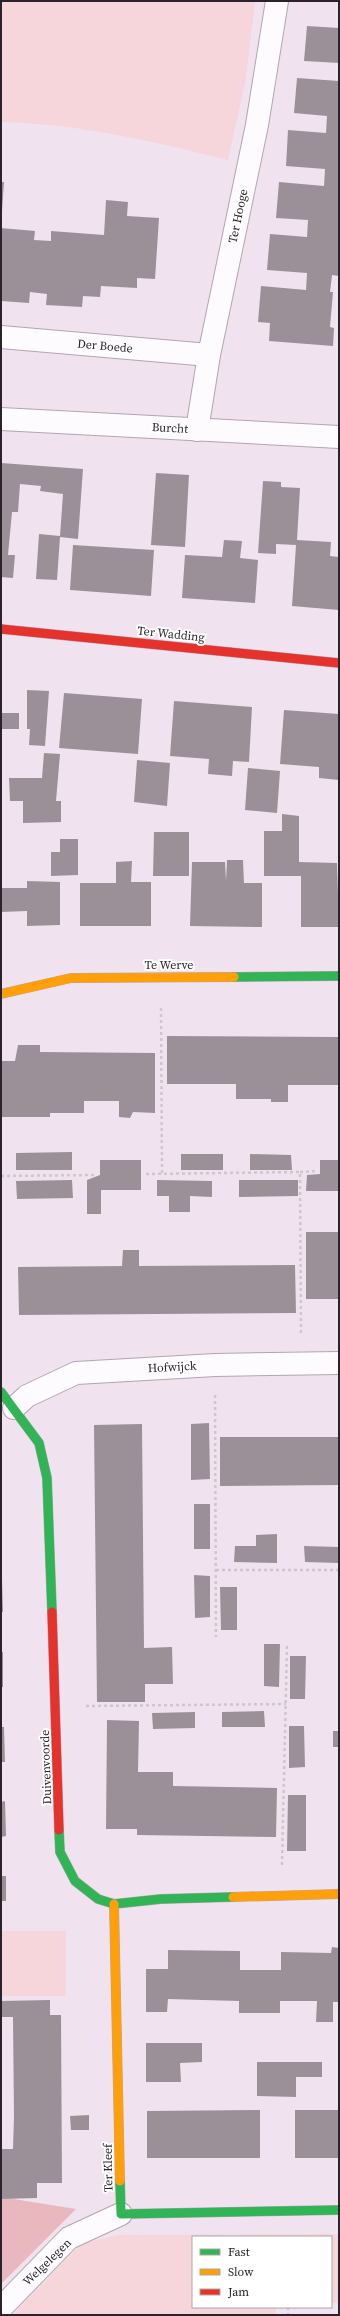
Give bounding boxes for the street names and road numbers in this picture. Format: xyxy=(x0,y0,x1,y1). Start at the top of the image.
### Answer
street label: Ter Hooge xyxy=(224,187,252,245)
street label: Der Boede xyxy=(77,336,133,356)
street label: Burcht xyxy=(152,419,189,437)
street label: Ter Wadding xyxy=(137,623,205,645)
street label: Te Werve xyxy=(145,957,193,973)
street label: Hofwijck xyxy=(147,1358,197,1376)
street label: Duivenvoorde xyxy=(37,1729,55,1805)
street label: Ter Kleef xyxy=(100,2142,116,2192)
street label: Welgelegen xyxy=(19,2235,75,2289)

